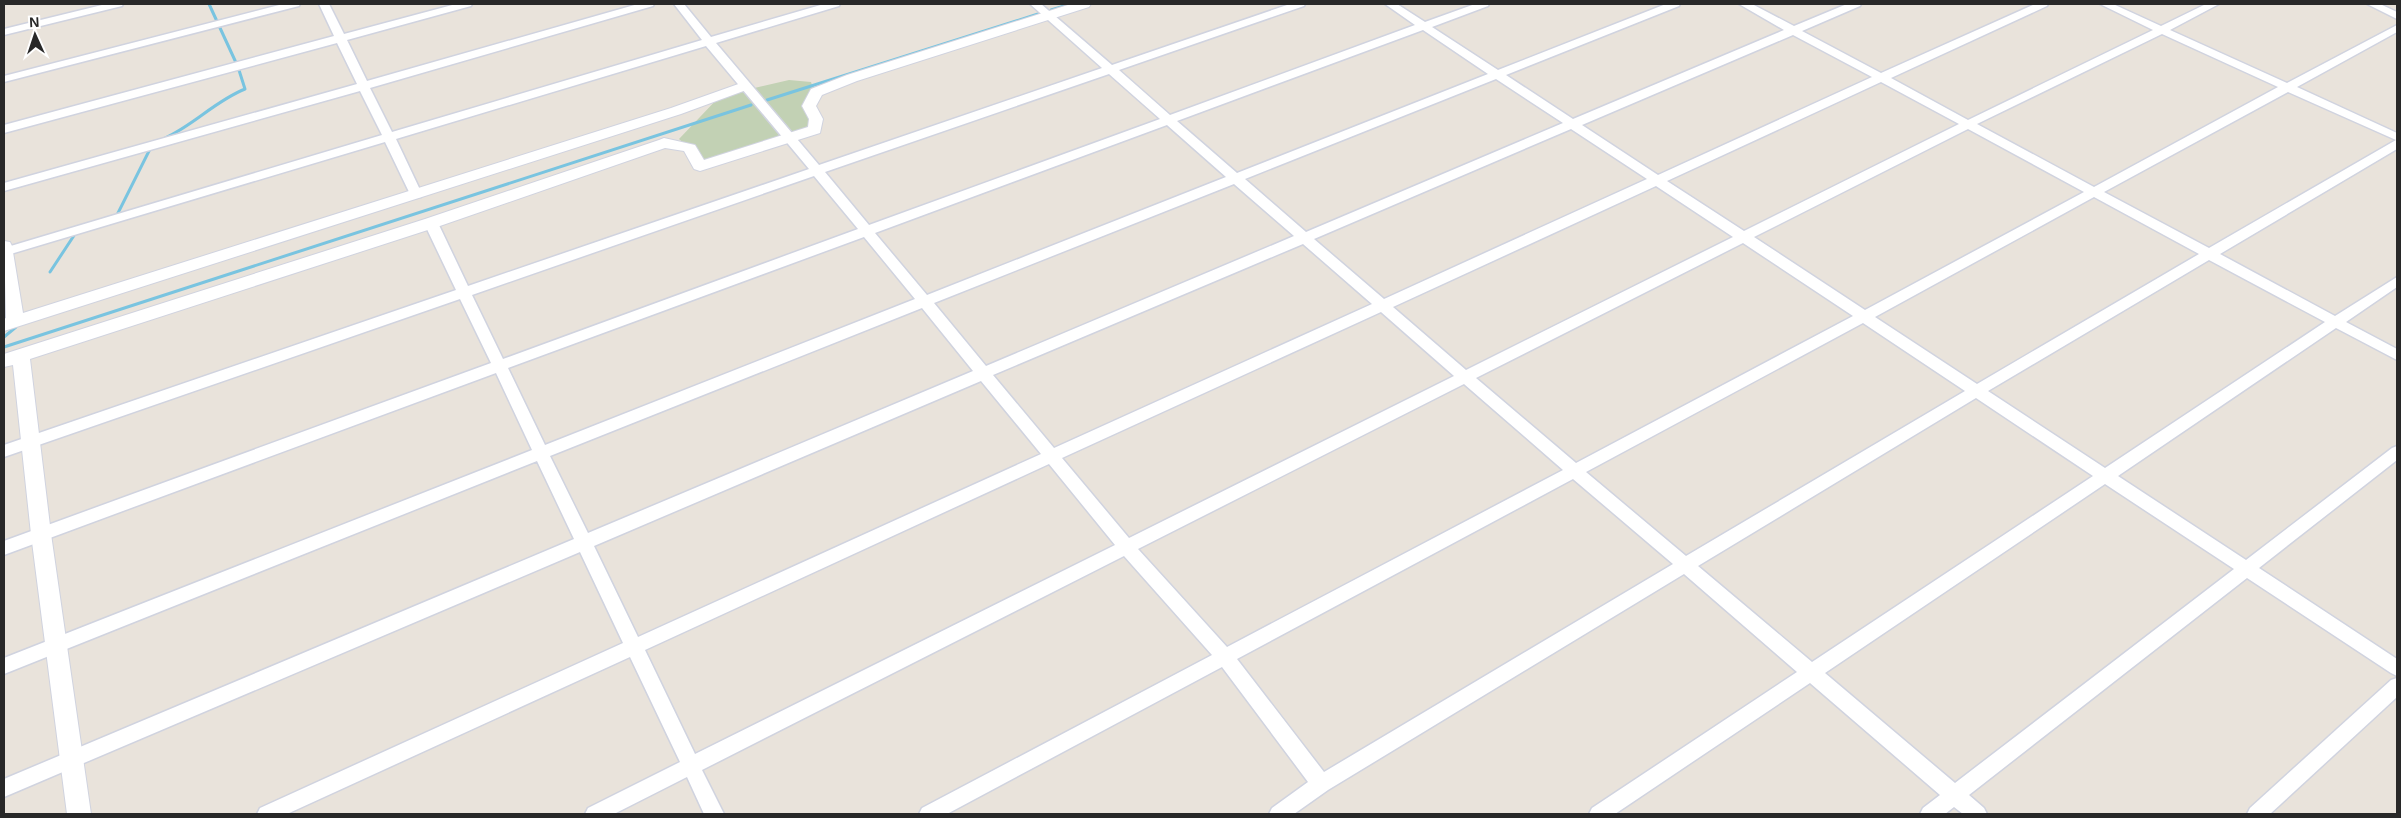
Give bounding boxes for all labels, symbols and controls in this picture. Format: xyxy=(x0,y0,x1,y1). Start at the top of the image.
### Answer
north arrow xyxy=(10,10,60,60)
text: N xyxy=(29,14,40,30)

